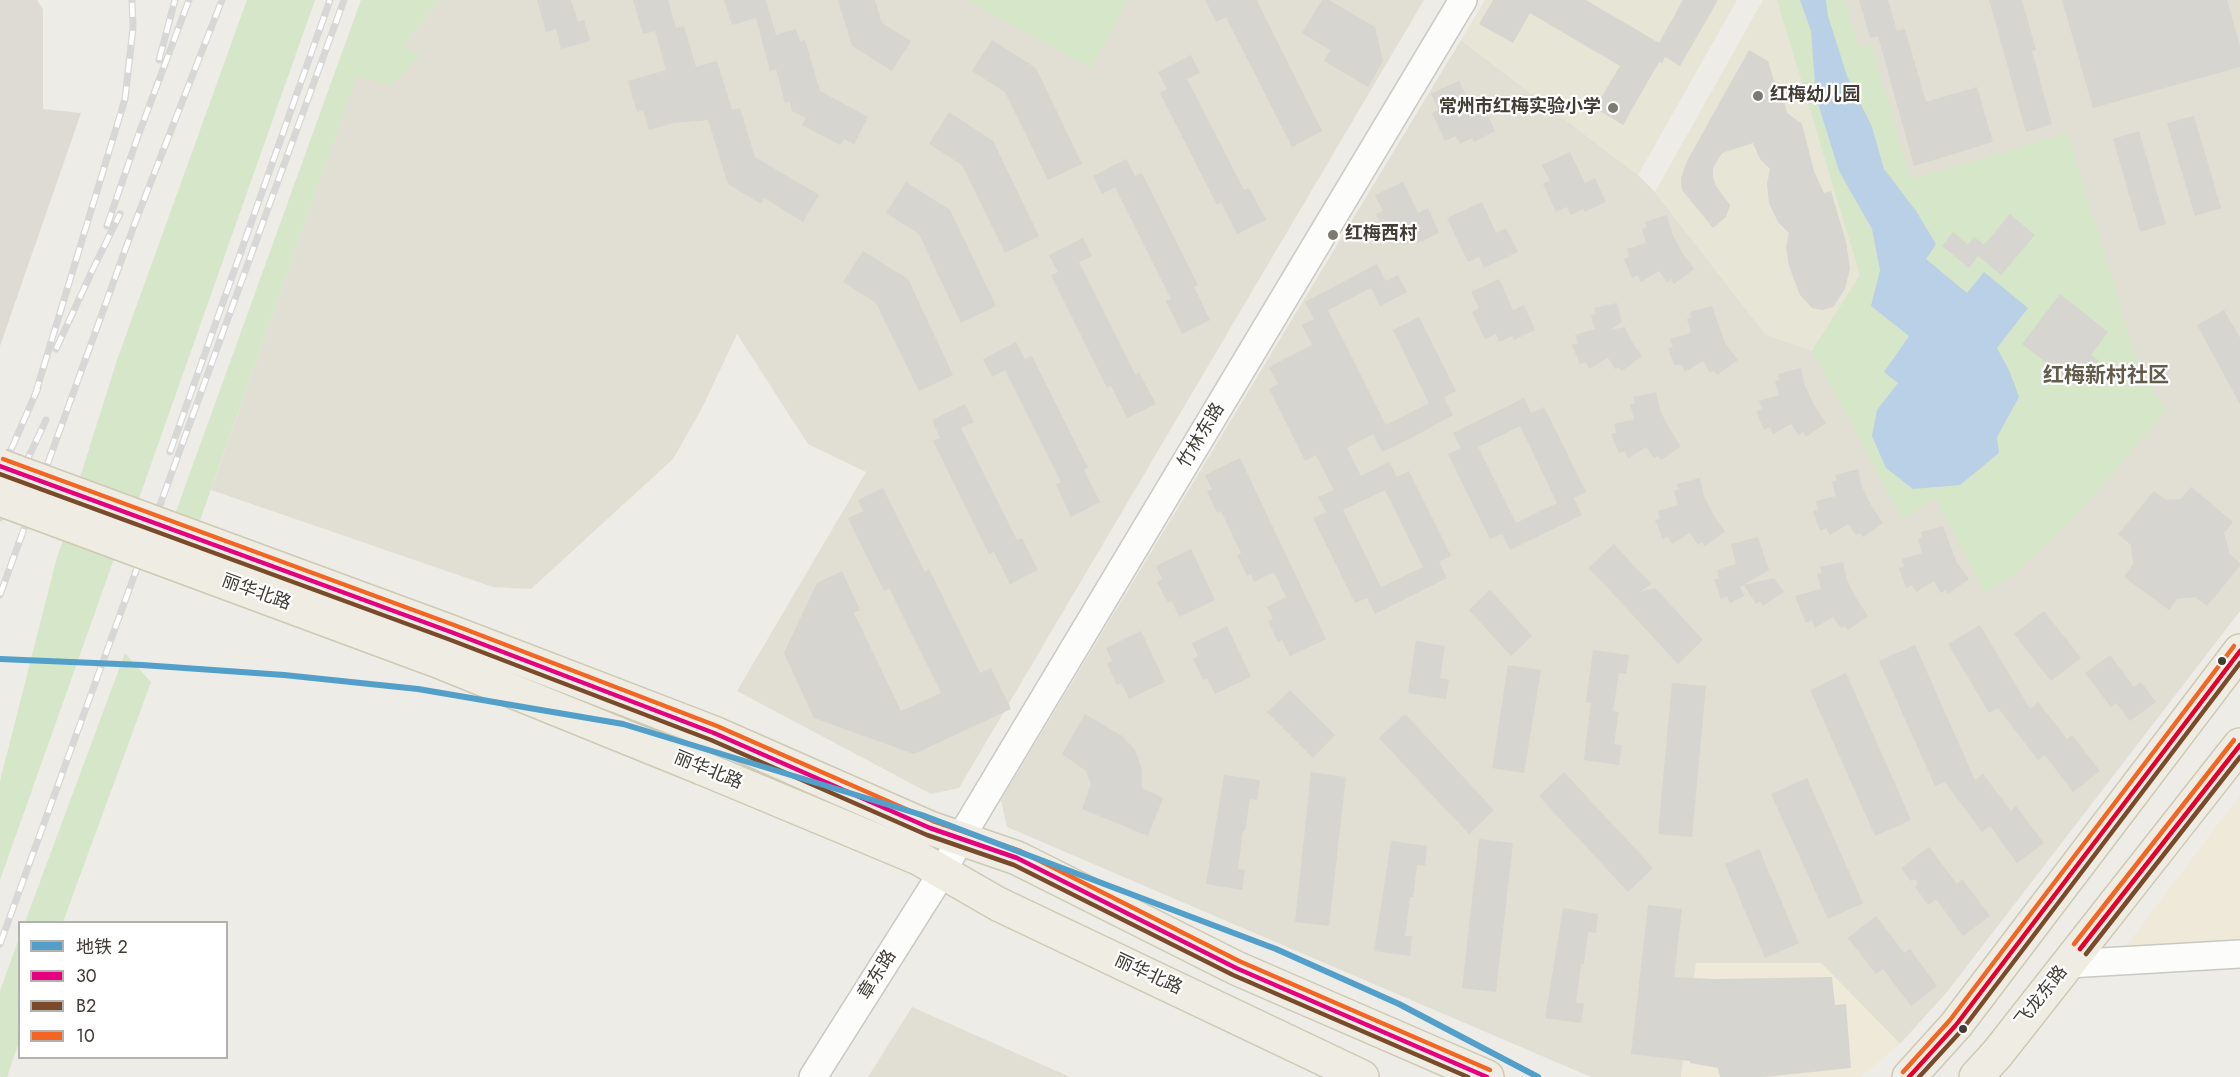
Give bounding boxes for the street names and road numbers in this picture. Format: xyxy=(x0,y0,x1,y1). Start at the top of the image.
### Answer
street label: 竹林东路 xyxy=(1174,400,1230,472)
street label: 丽华北路 xyxy=(218,571,294,615)
street label: 丽华北路 xyxy=(671,748,745,794)
street label: 章东路 xyxy=(855,946,901,1004)
street label: 丽华北路 xyxy=(1111,950,1185,1000)
street label: 飞龙东路 xyxy=(2011,962,2073,1032)

